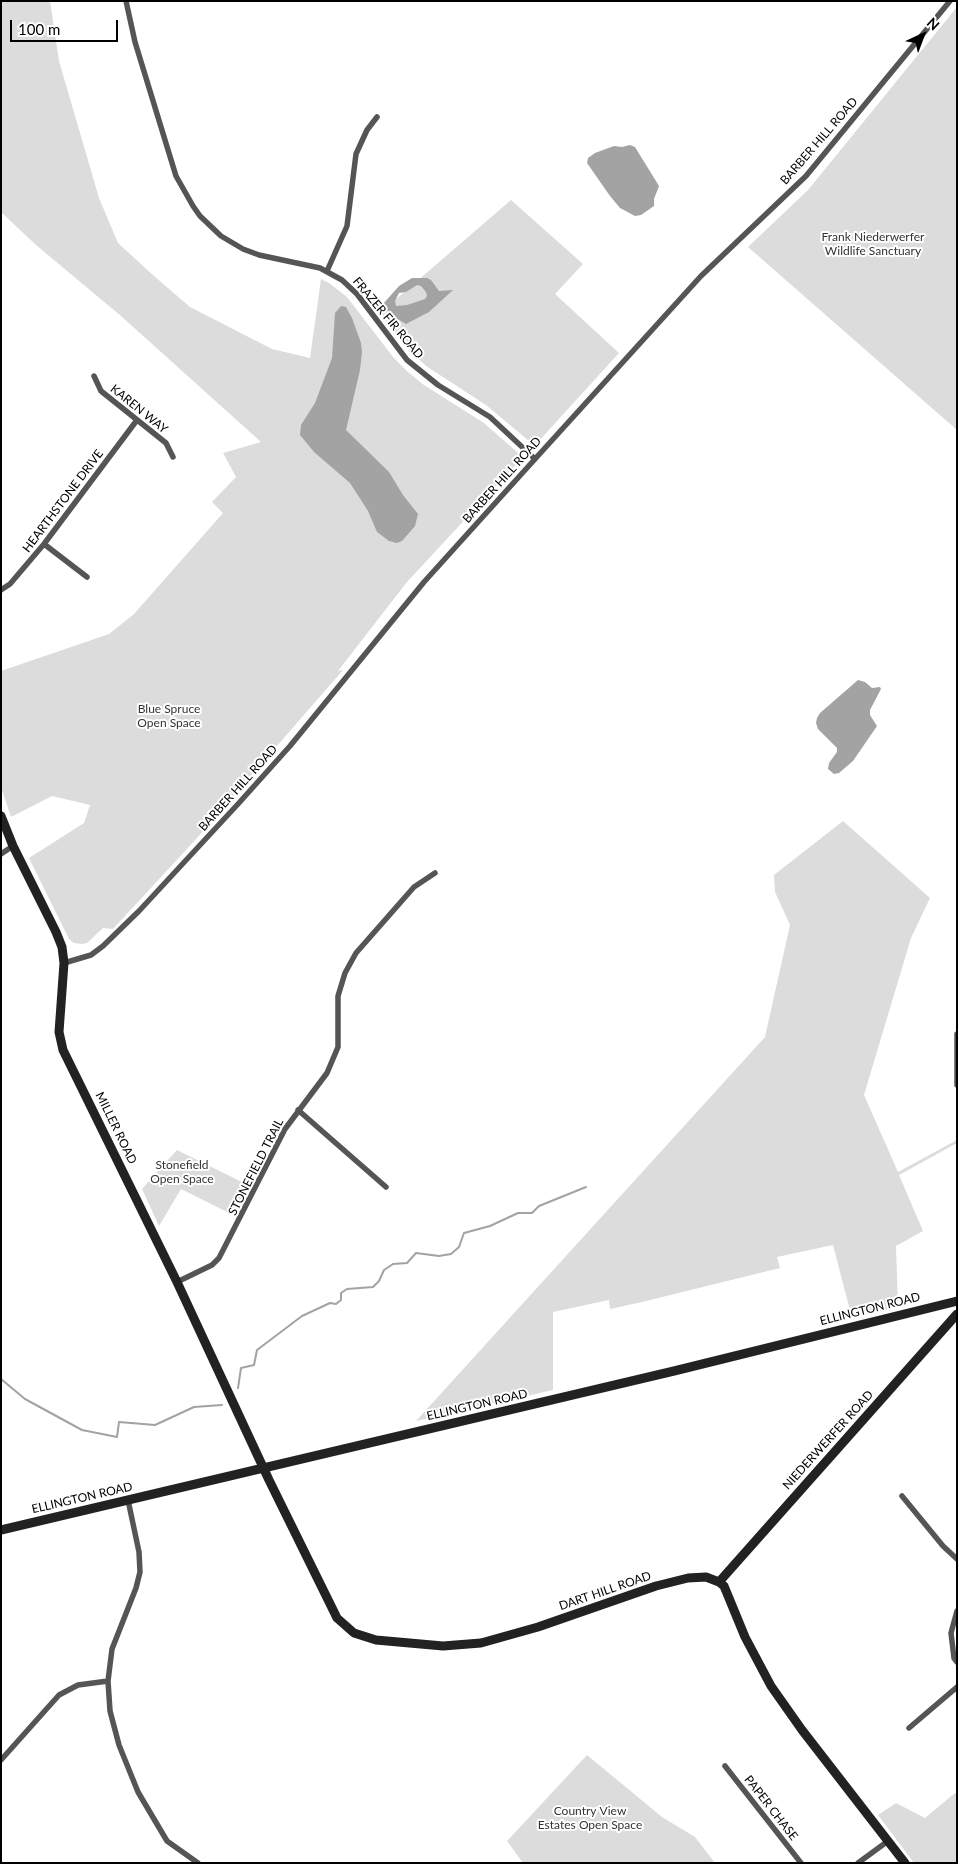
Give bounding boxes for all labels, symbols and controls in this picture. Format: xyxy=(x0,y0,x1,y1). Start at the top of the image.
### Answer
scale bar xyxy=(12,10,120,42)
north arrow xyxy=(898,10,948,60)
text: N xyxy=(924,14,943,34)
text: 100 m xyxy=(18,20,60,38)
street label: BARBER HILL ROAD xyxy=(777,95,861,187)
park label: Frank Niederwerfer Wildlife Sanctuary xyxy=(822,230,924,258)
street label: FRAZER FIR ROAD xyxy=(350,274,426,362)
street label: KAREN WAY xyxy=(107,382,171,436)
street label: BARBER HILL ROAD xyxy=(460,434,544,526)
street label: HEARTHSTONE DRIVE xyxy=(20,447,106,555)
park label: Blue Spruce Open Space xyxy=(137,702,201,730)
street label: BARBER HILL ROAD xyxy=(196,742,280,834)
street label: MILLER ROAD xyxy=(92,1090,140,1166)
street label: STONEFIELD TRAIL xyxy=(225,1116,287,1218)
park label: Stonefield Open Space xyxy=(150,1158,214,1186)
street label: ELLINGTON ROAD xyxy=(818,1290,922,1328)
street label: ELLINGTON ROAD xyxy=(425,1386,529,1424)
street label: NIEDERWERFER ROAD xyxy=(780,1388,876,1492)
street label: ELLINGTON ROAD xyxy=(30,1479,134,1517)
street label: DART HILL ROAD xyxy=(557,1569,653,1613)
street label: PAPER CHASE xyxy=(741,1773,801,1843)
park label: Country View Estates Open Space xyxy=(538,1804,642,1832)

